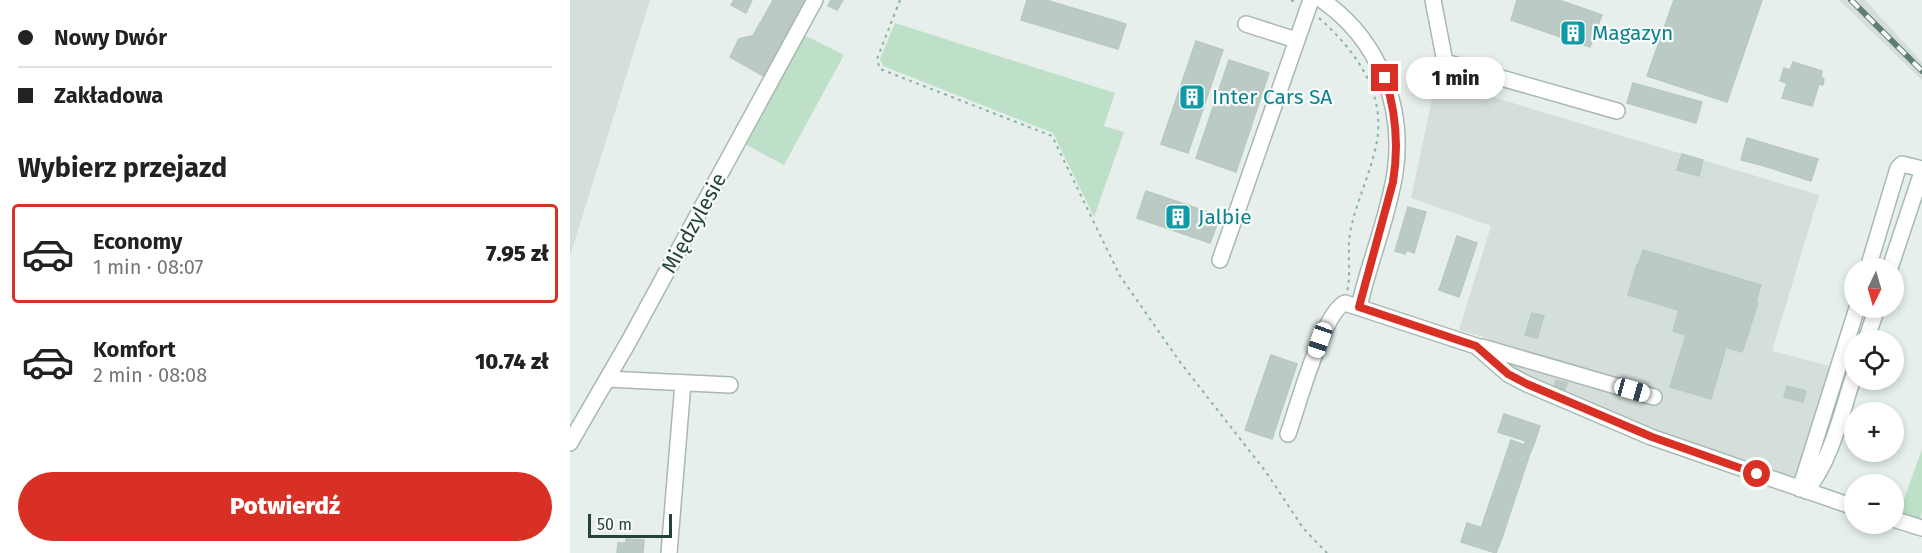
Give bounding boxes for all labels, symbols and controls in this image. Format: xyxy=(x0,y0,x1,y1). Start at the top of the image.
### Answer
building icon: Magazyn xyxy=(1558,18,1588,48)
place label: Magazyn xyxy=(1592,20,1673,46)
text: Nowy Dwór xyxy=(54,24,167,51)
callout: 1 min xyxy=(1406,57,1505,99)
route end xyxy=(1371,64,1398,91)
text: 1 min xyxy=(1432,66,1479,90)
text: Zakładowa xyxy=(54,82,163,109)
building icon: Inter Cars SA xyxy=(1177,82,1207,112)
place label: Inter Cars SA xyxy=(1212,84,1332,110)
text: Wybierz przejazd xyxy=(18,152,227,184)
street label: Międzylesie xyxy=(656,168,732,278)
building icon: Jalbie xyxy=(1163,202,1193,232)
place label: Jalbie xyxy=(1198,204,1252,230)
icon: car xyxy=(21,227,75,281)
text: Economy xyxy=(93,228,182,255)
text: 7.95 zł xyxy=(486,240,549,267)
text: 1 min · 08:07 xyxy=(93,255,203,279)
north arrow xyxy=(1844,258,1904,318)
map controls xyxy=(1844,258,1904,534)
car xyxy=(1306,320,1334,360)
button: locate xyxy=(1844,330,1904,390)
icon: car xyxy=(21,335,75,389)
text: Komfort xyxy=(93,336,176,363)
text: 10.74 zł xyxy=(475,348,549,375)
text: 2 min · 08:08 xyxy=(93,363,207,387)
car xyxy=(1612,376,1652,404)
button: + xyxy=(1844,402,1904,462)
route start xyxy=(1743,460,1770,487)
button: Potwierdź xyxy=(18,472,552,541)
button: − xyxy=(1844,474,1904,534)
scale bar xyxy=(588,511,672,538)
text: 50 m xyxy=(597,515,632,534)

